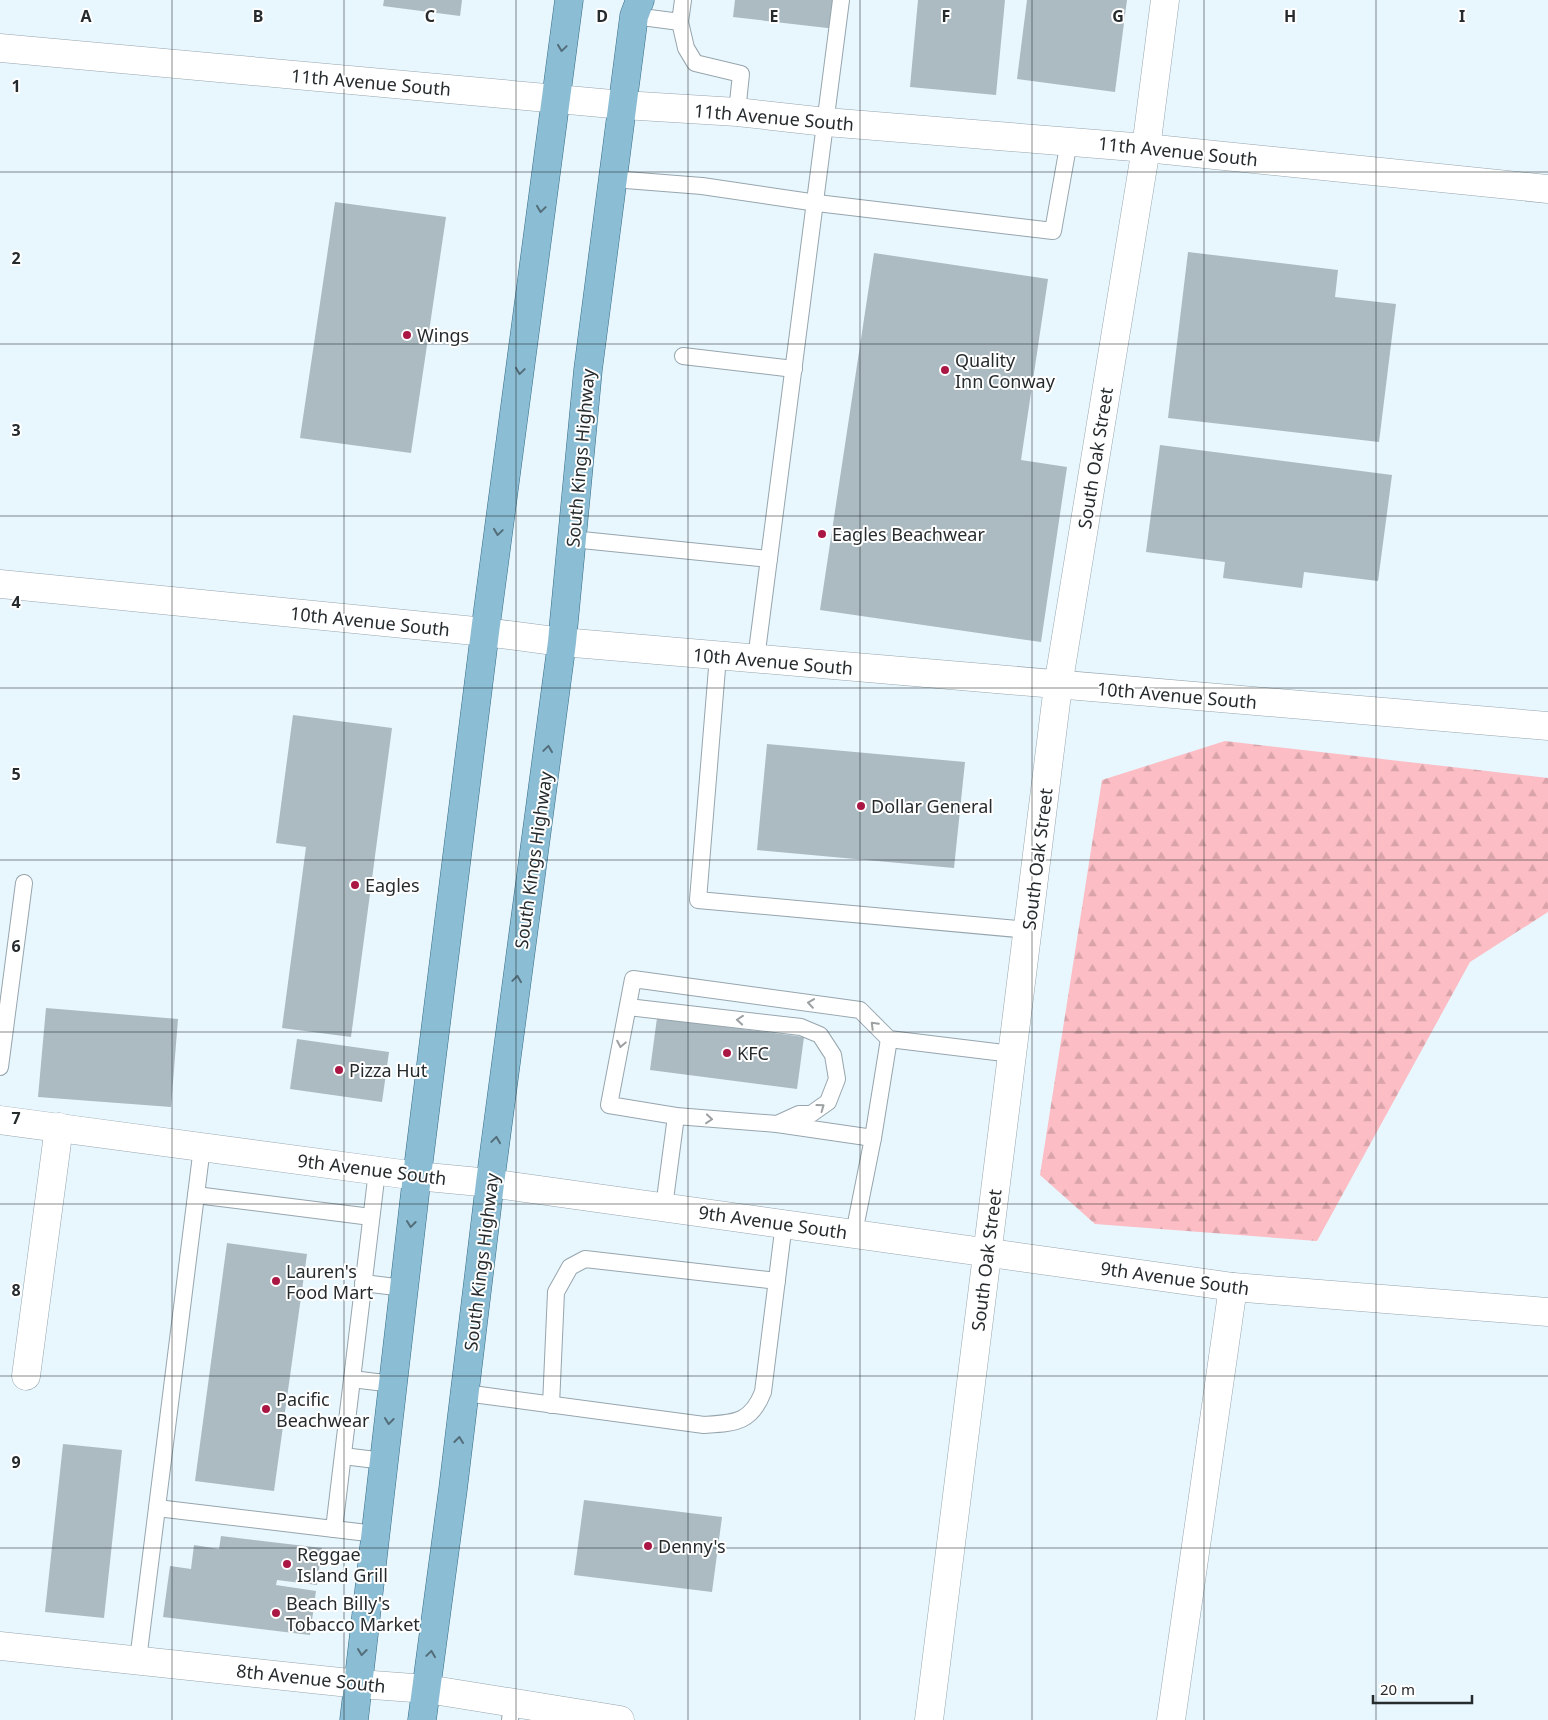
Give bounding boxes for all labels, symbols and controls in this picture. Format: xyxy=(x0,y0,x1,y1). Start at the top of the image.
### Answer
text: A xyxy=(80,5,92,27)
text: B xyxy=(253,5,263,27)
text: C xyxy=(425,5,435,27)
text: D xyxy=(596,5,608,27)
text: E xyxy=(770,5,779,27)
text: F xyxy=(942,5,950,27)
text: G xyxy=(1112,5,1124,27)
text: H xyxy=(1284,5,1296,27)
text: I xyxy=(1459,5,1465,27)
one-way arrow xyxy=(557,45,568,53)
street label: 11th Avenue South xyxy=(290,63,452,101)
text: 1 xyxy=(11,75,21,97)
street label: 11th Avenue South xyxy=(693,98,855,136)
street label: 11th Avenue South xyxy=(1097,131,1259,171)
one-way arrow xyxy=(536,206,547,214)
text: 2 xyxy=(11,247,21,269)
place label: Wings xyxy=(417,323,469,347)
marker: Wings xyxy=(401,329,413,341)
place label: Quality Inn Conway xyxy=(955,348,1056,393)
marker: Quality Inn Conway xyxy=(939,364,951,376)
one-way arrow xyxy=(515,366,525,375)
street label: South Kings Highway xyxy=(560,367,600,548)
street label: South Oak Street xyxy=(1072,385,1118,530)
text: 3 xyxy=(11,419,21,441)
place label: Eagles Beachwear xyxy=(832,522,985,546)
one-way arrow xyxy=(493,528,504,536)
marker: Eagles Beachwear xyxy=(816,528,828,540)
text: 4 xyxy=(11,591,21,613)
street label: 10th Avenue South xyxy=(289,601,451,641)
street label: 10th Avenue South xyxy=(692,642,854,680)
street label: 10th Avenue South xyxy=(1096,676,1258,714)
one-way arrow xyxy=(542,744,553,752)
text: 5 xyxy=(11,763,21,785)
street label: South Kings Highway xyxy=(509,769,557,950)
street label: South Oak Street xyxy=(1016,786,1058,931)
place label: Dollar General xyxy=(871,794,993,818)
marker: Dollar General xyxy=(855,800,867,812)
place label: Eagles xyxy=(365,873,420,897)
marker: Eagles xyxy=(349,879,361,891)
text: 6 xyxy=(11,935,21,957)
one-way arrow xyxy=(512,975,522,983)
one-way arrow xyxy=(807,998,815,1009)
one-way arrow xyxy=(736,1015,744,1026)
one-way arrow xyxy=(871,1021,880,1030)
one-way arrow xyxy=(616,1040,626,1048)
place label: KFC xyxy=(737,1041,769,1065)
marker: KFC xyxy=(721,1047,733,1059)
place label: Pizza Hut xyxy=(349,1058,428,1082)
marker: Pizza Hut xyxy=(333,1064,345,1076)
one-way arrow xyxy=(815,1104,824,1112)
text: 7 xyxy=(11,1107,21,1129)
one-way arrow xyxy=(705,1113,713,1124)
one-way arrow xyxy=(490,1136,501,1144)
street label: 9th Avenue South xyxy=(296,1148,448,1190)
street label: South Kings Highway xyxy=(458,1171,504,1352)
street label: South Oak Street xyxy=(965,1187,1007,1332)
street label: 9th Avenue South xyxy=(697,1200,849,1244)
one-way arrow xyxy=(406,1221,417,1229)
street label: 9th Avenue South xyxy=(1099,1256,1251,1300)
place label: Lauren's Food Mart xyxy=(286,1259,374,1304)
marker: Lauren's Food Mart xyxy=(270,1275,282,1287)
text: 8 xyxy=(11,1279,21,1301)
place label: Pacific Beachwear xyxy=(276,1387,370,1432)
marker: Pacific Beachwear xyxy=(260,1403,272,1415)
one-way arrow xyxy=(384,1417,395,1425)
one-way arrow xyxy=(453,1436,464,1444)
text: 9 xyxy=(11,1451,21,1473)
place label: Denny's xyxy=(658,1534,726,1558)
marker: Denny's xyxy=(642,1540,654,1552)
place label: Reggae Island Grill xyxy=(297,1542,388,1587)
marker: Reggae Island Grill xyxy=(281,1558,293,1570)
place label: Beach Billy's Tobacco Market xyxy=(286,1591,420,1636)
marker: Beach Billy's Tobacco Market xyxy=(270,1607,282,1619)
one-way arrow xyxy=(357,1648,368,1656)
one-way arrow xyxy=(425,1650,436,1658)
street label: 8th Avenue South xyxy=(235,1658,387,1698)
scale bar xyxy=(1373,1672,1472,1704)
text: 20 m xyxy=(1380,1679,1415,1699)

